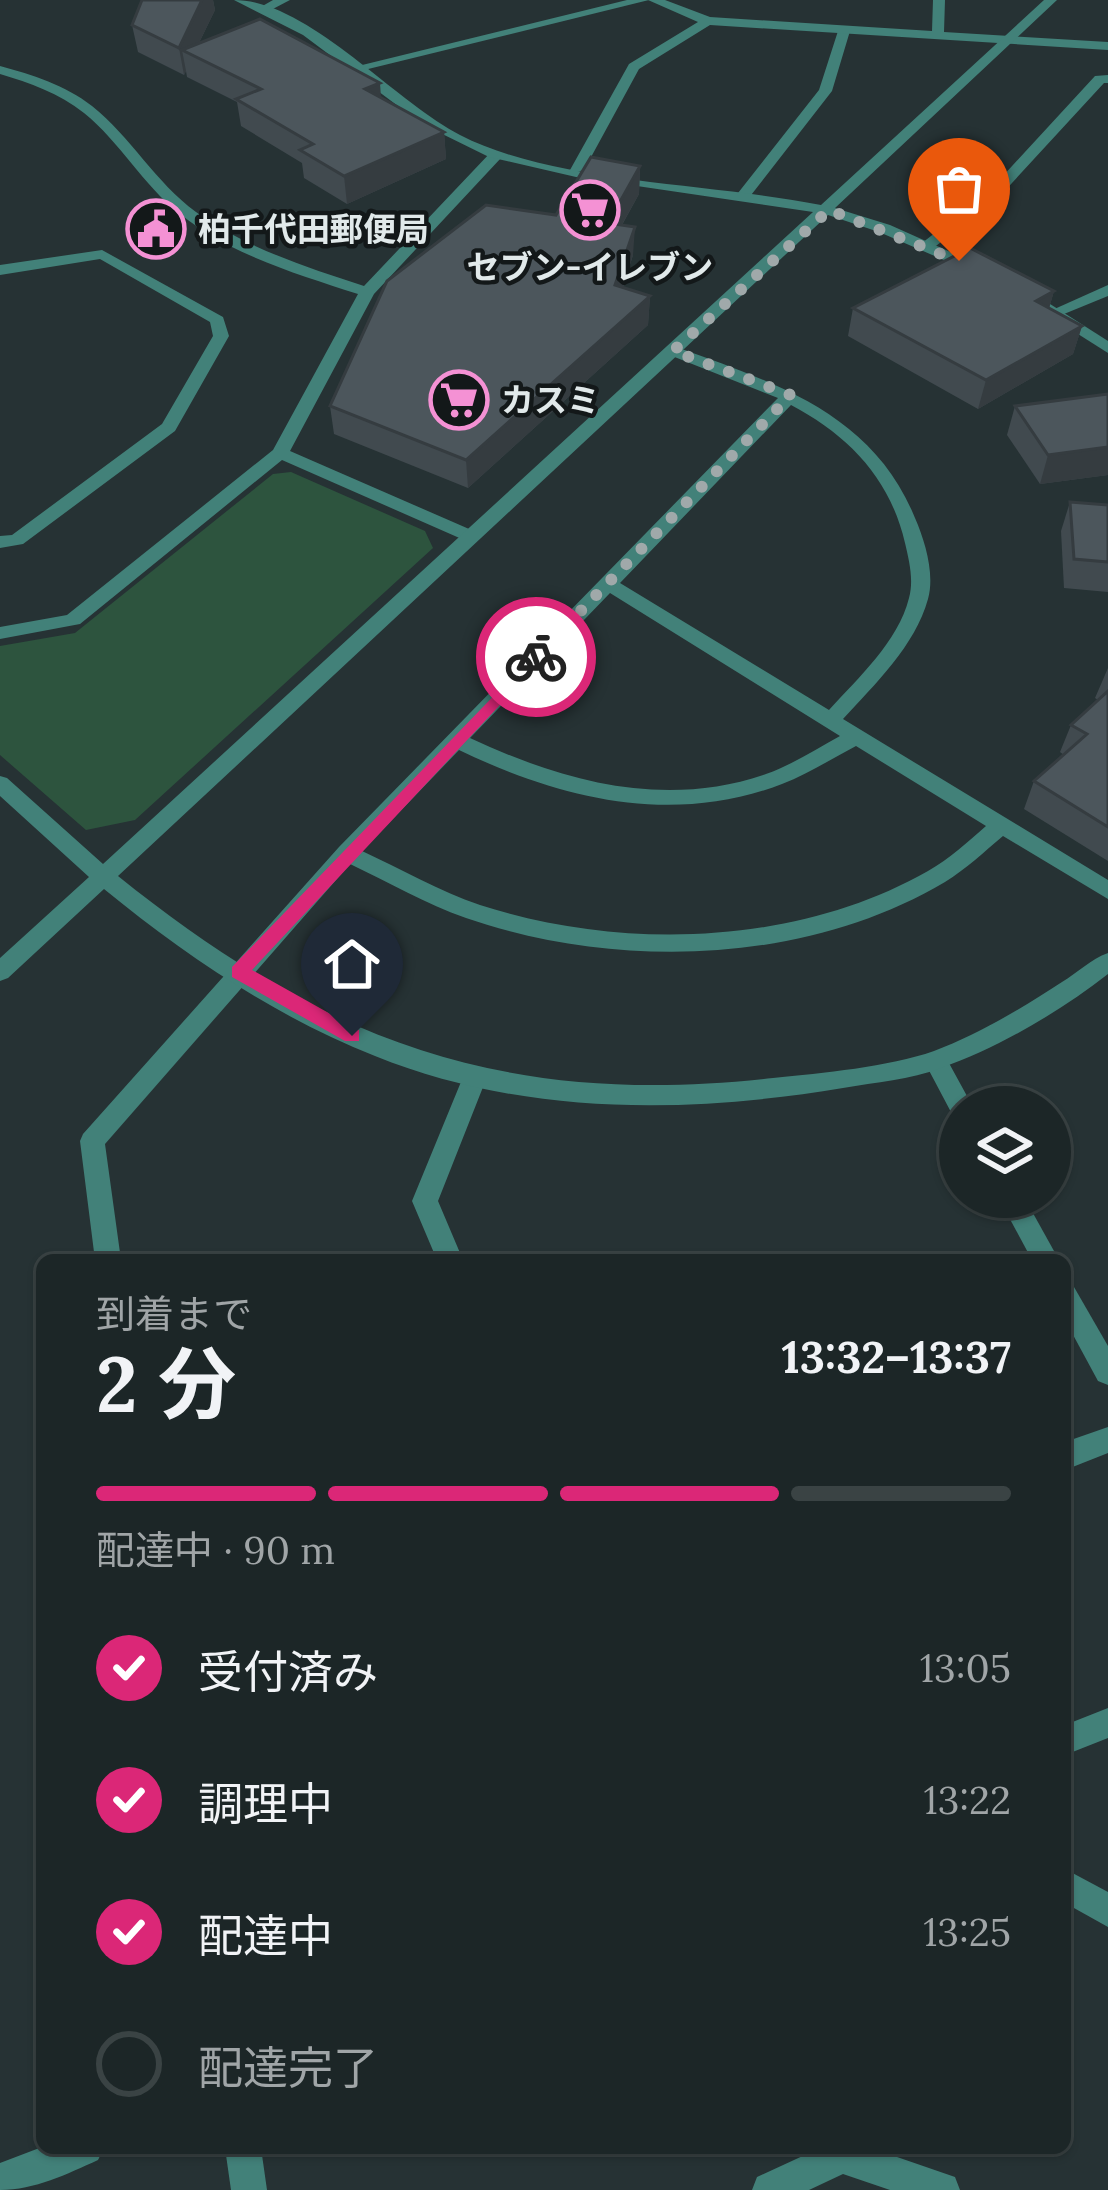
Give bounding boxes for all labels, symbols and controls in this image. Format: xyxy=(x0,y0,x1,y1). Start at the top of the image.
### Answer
pin xyxy=(908,138,1010,261)
icon: bag xyxy=(926,156,992,222)
supermarket icon: セブン-イレブン xyxy=(559,179,621,241)
public building icon: 柏千代田郵便局 xyxy=(125,198,187,260)
place label: 柏千代田郵便局 xyxy=(198,208,429,250)
place label: セブン-イレブン xyxy=(467,246,713,288)
supermarket icon: カスミ xyxy=(428,369,490,431)
place label: カスミ xyxy=(501,379,600,421)
courier xyxy=(476,597,596,717)
icon: bike xyxy=(503,624,569,690)
pin xyxy=(301,913,403,1036)
icon: home xyxy=(319,931,385,997)
map controls xyxy=(939,1086,1071,1218)
button: layers xyxy=(939,1086,1071,1218)
text: 到着まで xyxy=(96,1289,252,1339)
text: 13:32–13:37 xyxy=(781,1328,1011,1385)
text: 2 分 xyxy=(96,1334,236,1433)
text: 配達中 · 90 m xyxy=(96,1525,335,1575)
icon: check xyxy=(96,1635,162,1701)
text: 受付済み xyxy=(198,1643,378,1700)
text: 13:05 xyxy=(920,1643,1011,1693)
icon: check xyxy=(96,1767,162,1833)
text: 調理中 xyxy=(198,1775,333,1832)
text: 13:22 xyxy=(923,1775,1011,1825)
icon: check xyxy=(96,1899,162,1965)
text: 配達中 xyxy=(198,1907,333,1964)
text: 13:25 xyxy=(923,1907,1011,1957)
text: 配達完了 xyxy=(198,2039,378,2096)

